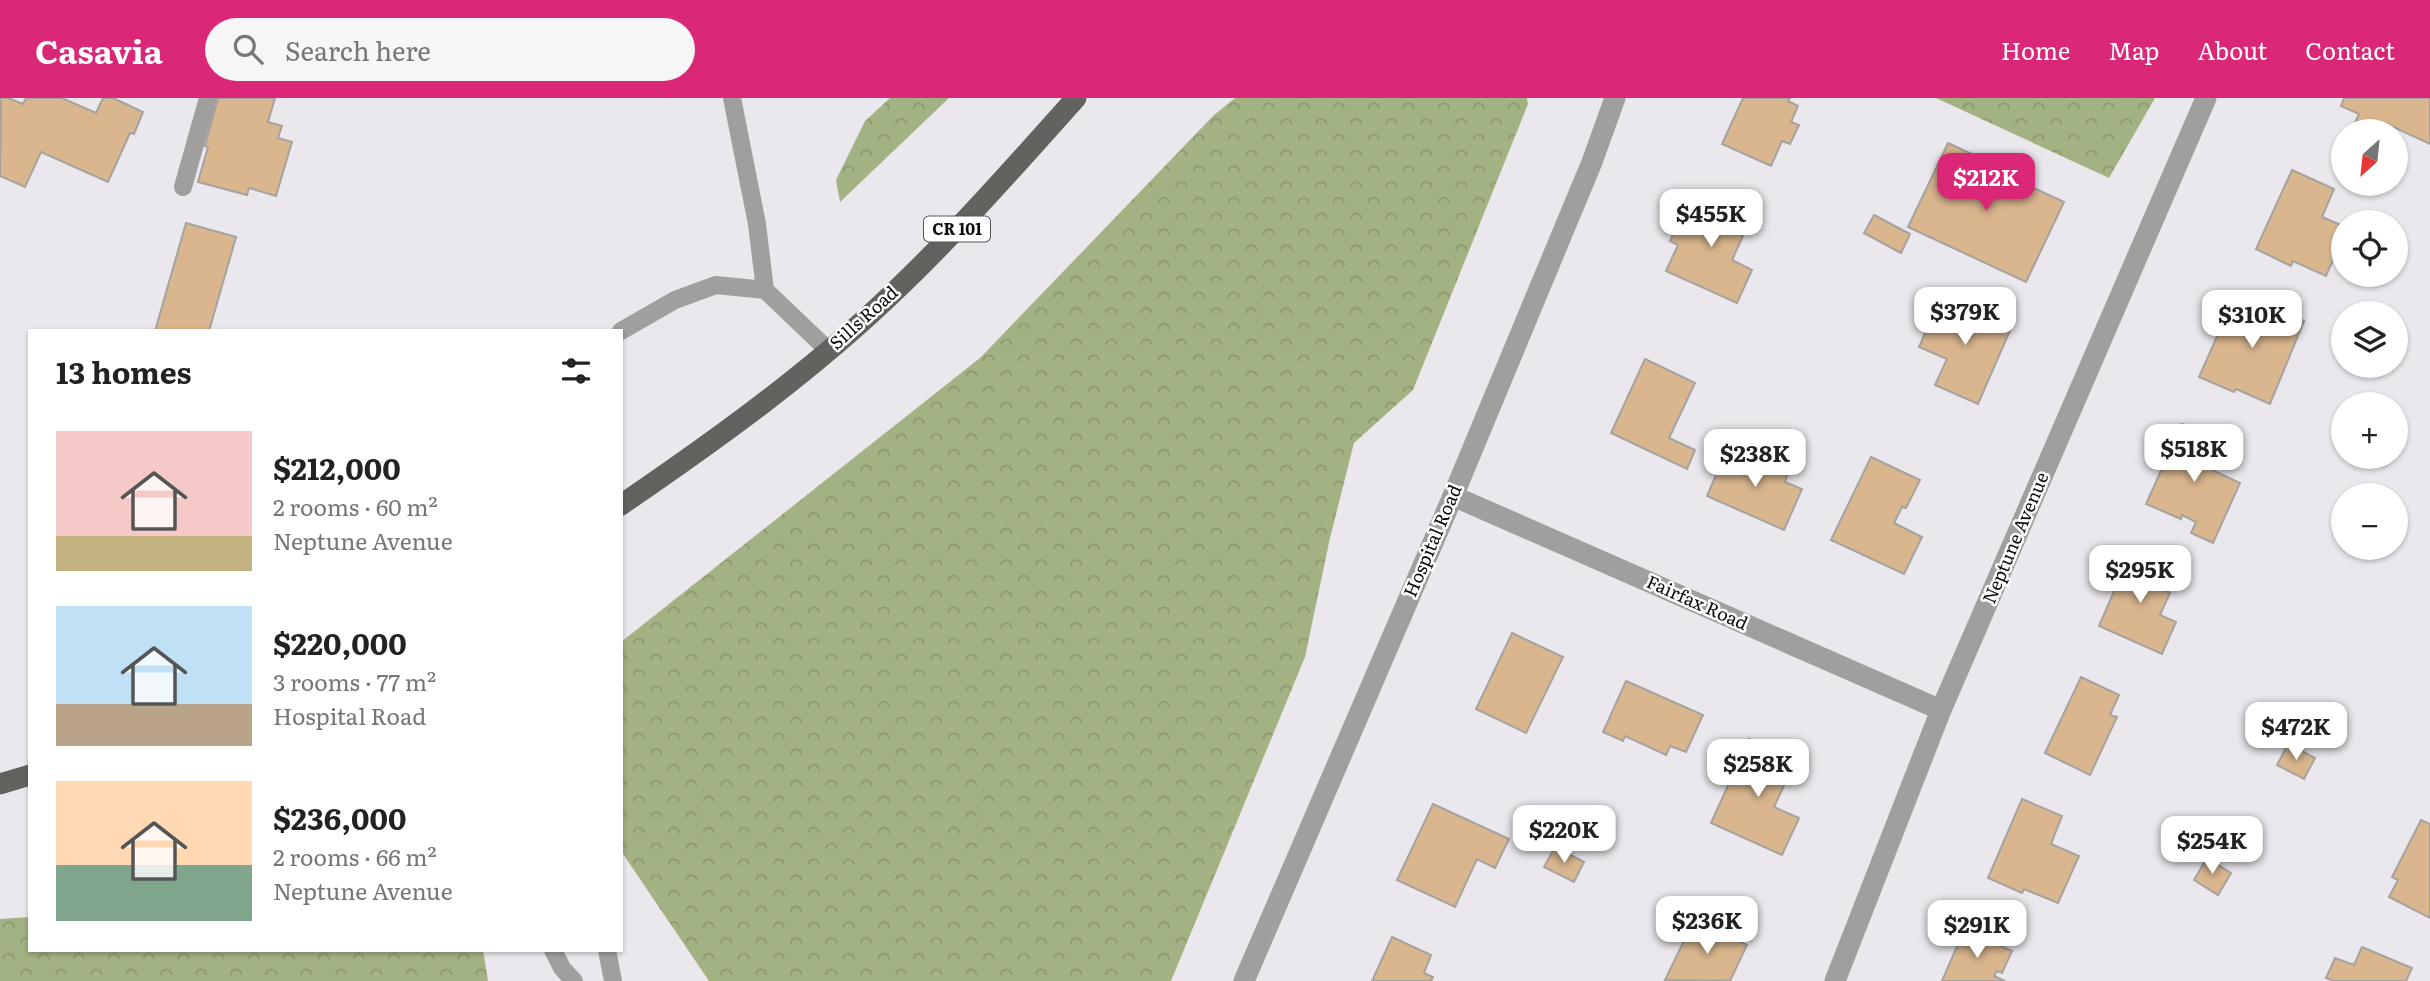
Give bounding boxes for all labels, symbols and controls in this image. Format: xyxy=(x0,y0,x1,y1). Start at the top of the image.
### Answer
search box xyxy=(205,18,695,81)
text: Casavia xyxy=(35,25,163,74)
icon: search xyxy=(229,30,267,68)
text: Search here xyxy=(285,30,431,69)
text: Home xyxy=(2001,32,2070,67)
text: Map xyxy=(2108,32,2159,67)
text: About xyxy=(2197,32,2267,67)
text: Contact xyxy=(2305,32,2395,67)
north arrow xyxy=(2331,119,2408,196)
map controls xyxy=(2331,119,2408,560)
pin: $212K xyxy=(1937,153,2035,213)
text: $212K xyxy=(1953,159,2019,193)
pin: $455K xyxy=(1662,190,1760,249)
text: $455K xyxy=(1676,195,1746,229)
button: locate xyxy=(2331,210,2408,287)
road number: CR 101 xyxy=(924,217,990,242)
street label: Sills Road xyxy=(823,279,903,355)
pin: $379K xyxy=(1916,288,2014,347)
pin: $310K xyxy=(2203,290,2301,350)
text: $379K xyxy=(1930,293,2000,327)
text: $310K xyxy=(2218,296,2286,330)
button: layers xyxy=(2331,301,2408,378)
text: 13 homes xyxy=(56,349,192,393)
icon: filters xyxy=(557,352,595,390)
button: + xyxy=(2331,392,2408,469)
pin: $518K xyxy=(2145,424,2243,484)
pin: $238K xyxy=(1706,430,1804,489)
text: $518K xyxy=(2160,430,2228,464)
text: $238K xyxy=(1720,435,1790,469)
text: $212,000 xyxy=(273,445,401,489)
icon: home xyxy=(112,459,196,543)
street label: Neptune Avenue xyxy=(1975,467,2055,607)
street label: Hospital Road xyxy=(1396,480,1467,601)
button: − xyxy=(2331,483,2408,560)
text: 2 rooms · 60 m² xyxy=(273,489,438,523)
text: Neptune Avenue xyxy=(273,523,453,557)
pin: $295K xyxy=(2091,546,2189,605)
text: $295K xyxy=(2105,551,2175,585)
street label: Fairfax Road xyxy=(1643,567,1753,636)
text: $220,000 xyxy=(273,620,407,664)
icon: home xyxy=(112,634,196,718)
text: 3 rooms · 77 m² xyxy=(273,664,436,698)
text: Hospital Road xyxy=(273,698,426,732)
pin: $472K xyxy=(2247,702,2345,762)
text: $472K xyxy=(2261,708,2331,742)
pin: $258K xyxy=(1709,740,1807,799)
text: $258K xyxy=(1723,745,1793,779)
text: $236,000 xyxy=(273,795,406,839)
pin: $220K xyxy=(1515,806,1613,865)
icon: home xyxy=(112,809,196,893)
text: $220K xyxy=(1529,811,1599,845)
pin: $254K xyxy=(2163,816,2261,876)
text: $254K xyxy=(2177,822,2247,856)
text: 2 rooms · 66 m² xyxy=(273,839,437,873)
text: Neptune Avenue xyxy=(273,873,453,907)
pin: $236K xyxy=(1658,896,1756,956)
pin: $291K xyxy=(1928,900,2026,960)
text: $236K xyxy=(1672,902,1742,936)
text: $291K xyxy=(1944,906,2010,940)

